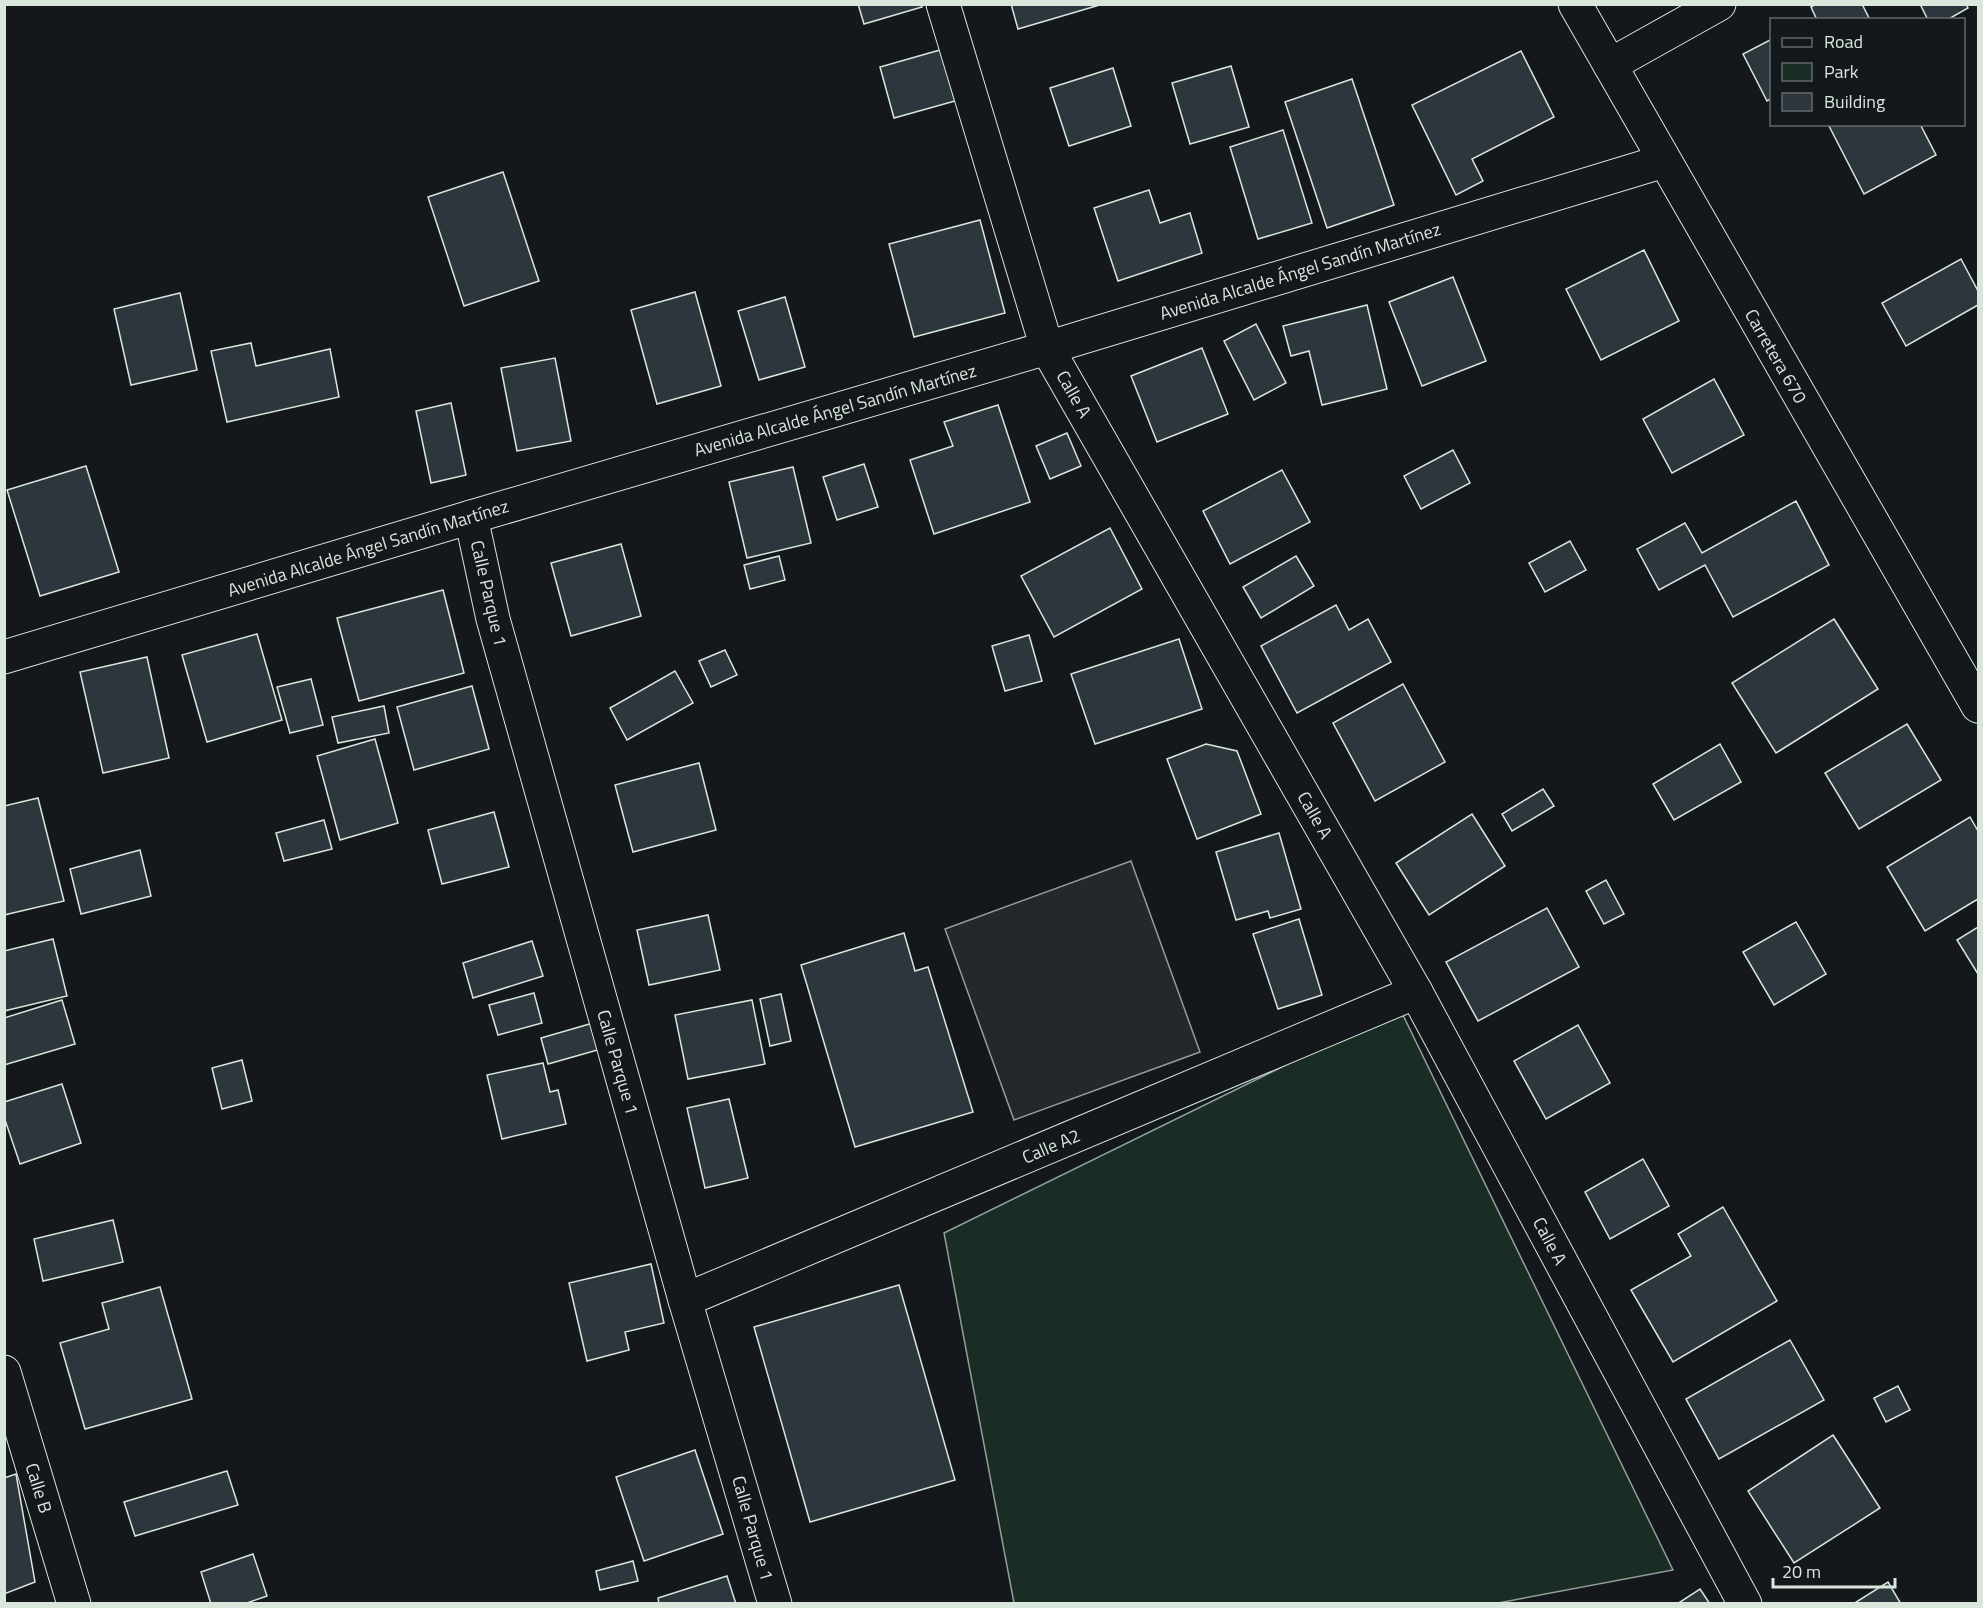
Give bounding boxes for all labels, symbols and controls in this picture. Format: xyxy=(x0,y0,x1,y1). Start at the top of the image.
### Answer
legend xyxy=(1770,18,1965,126)
text: Road xyxy=(1824,28,1863,55)
text: Park xyxy=(1824,58,1859,85)
text: Building xyxy=(1824,88,1885,115)
street label: Avenida Alcalde Ángel Sandín Martínez xyxy=(1156,215,1444,327)
street label: Carretera 670 xyxy=(1738,304,1814,408)
street label: Avenida Alcalde Ángel Sandín Martínez xyxy=(691,357,979,463)
street label: Calle A xyxy=(1050,365,1099,423)
street label: Avenida Alcalde Ángel Sandín Martínez xyxy=(224,492,512,604)
street label: Calle Parque 1 xyxy=(464,537,514,649)
street label: Calle A xyxy=(1291,786,1340,844)
street label: Calle Parque 1 xyxy=(590,1006,646,1118)
street label: Calle A2 xyxy=(1018,1122,1084,1170)
street label: Calle A xyxy=(1526,1212,1574,1270)
street label: Calle B xyxy=(19,1460,59,1516)
street label: Calle Parque 1 xyxy=(725,1472,781,1584)
scale bar xyxy=(1773,1551,1894,1589)
text: 20 m xyxy=(1782,1558,1821,1585)

